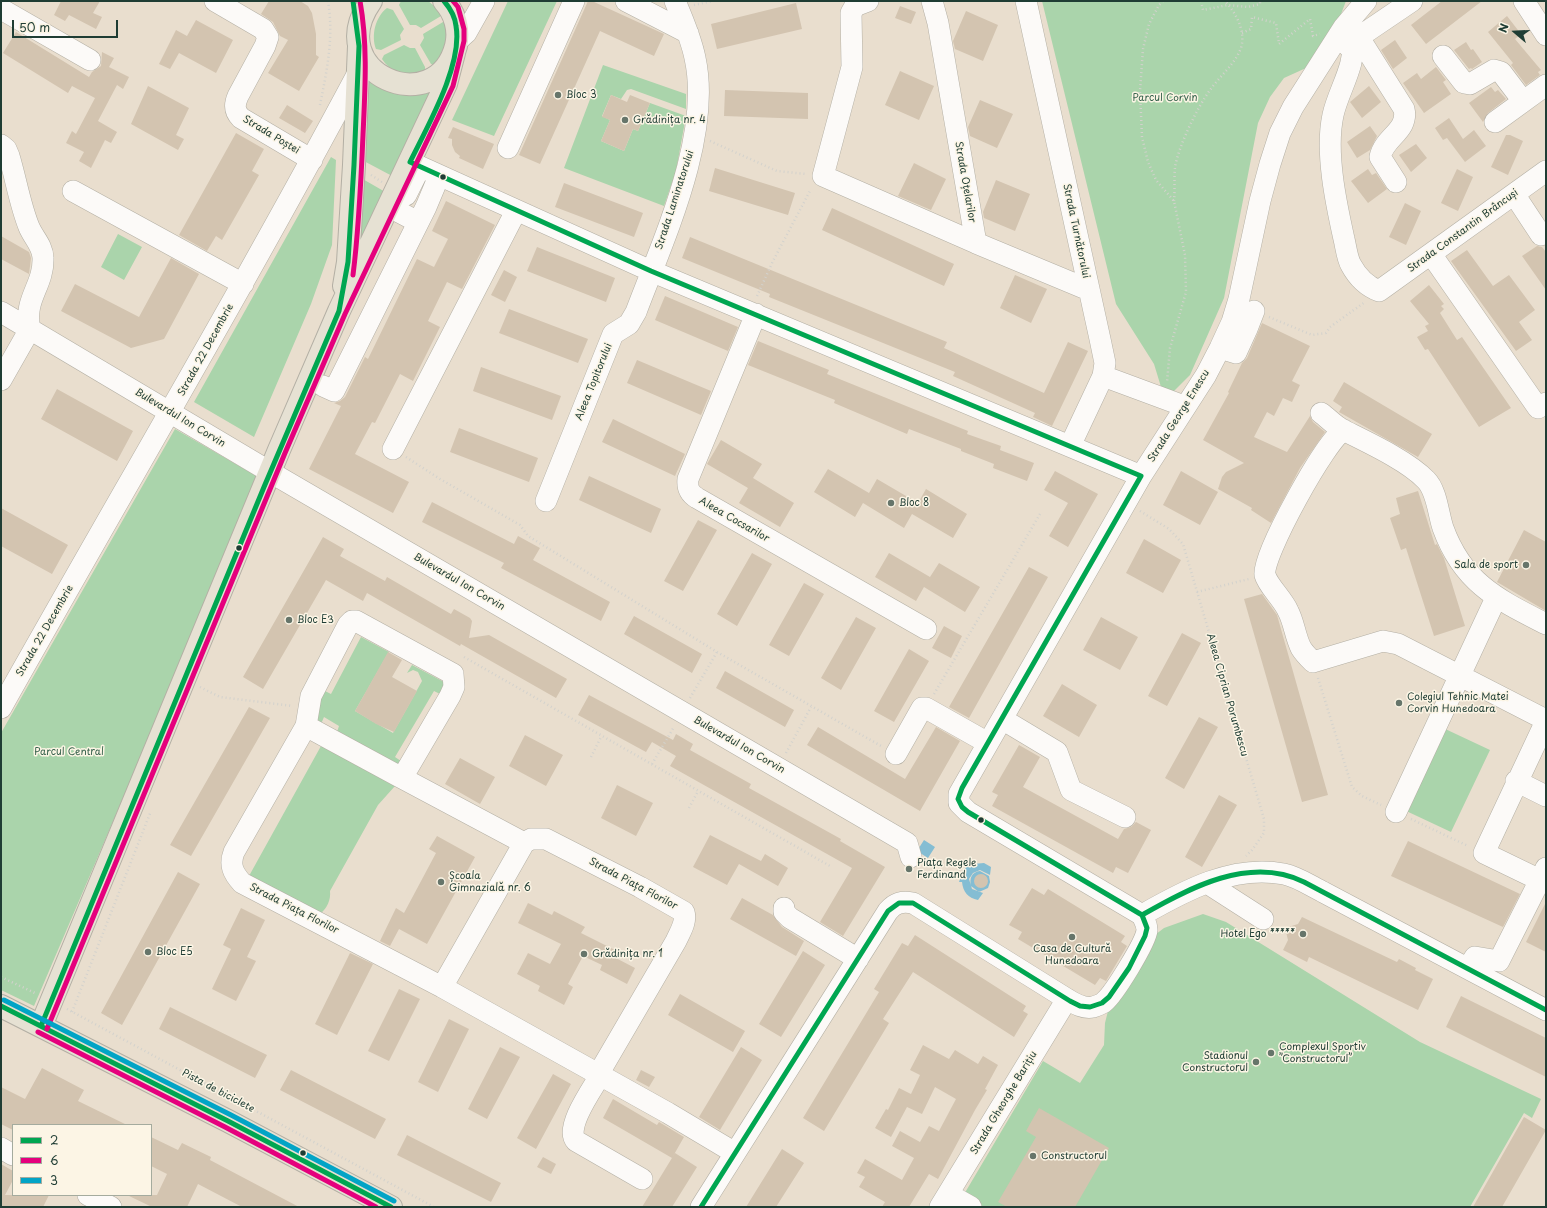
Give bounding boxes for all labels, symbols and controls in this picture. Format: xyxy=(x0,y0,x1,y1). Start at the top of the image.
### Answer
scale bar xyxy=(14,12,120,38)
north arrow xyxy=(1495,12,1535,52)
text: 50 m xyxy=(19,18,50,36)
text: N xyxy=(1494,21,1513,35)
place label: Bloc 3 xyxy=(566,89,597,101)
marker: Bloc 3 xyxy=(553,90,563,100)
park label: Parcul Corvin xyxy=(1132,92,1198,104)
street label: Strada Poștei xyxy=(240,113,302,157)
place label: Grădinița nr. 4 xyxy=(633,114,706,126)
marker: Grădinița nr. 4 xyxy=(620,115,630,125)
street label: Strada Oțelarilor xyxy=(952,140,978,224)
street label: Strada Laminatorului xyxy=(653,149,697,251)
unlabelled marker xyxy=(438,172,448,182)
street label: Strada Turnătorului xyxy=(1060,183,1092,279)
street label: Strada Constantin Brâncuși xyxy=(1405,187,1521,275)
street label: Strada 22 Decembrie xyxy=(176,302,236,398)
street label: Aleea Topitorului xyxy=(573,342,615,422)
street label: Strada George Enescu xyxy=(1146,367,1212,465)
street label: Bulevardul Ion Corvin xyxy=(133,386,227,450)
street label: Aleea Cocsarilor xyxy=(697,495,771,545)
place label: Bloc 8 xyxy=(899,497,929,509)
marker: Bloc 8 xyxy=(886,498,896,508)
unlabelled marker xyxy=(234,543,244,553)
street label: Bulevardul Ion Corvin xyxy=(411,551,507,613)
place label: Sala de sport xyxy=(1454,559,1518,571)
marker: Sala de sport xyxy=(1521,560,1531,570)
street label: Strada 22 Decembrie xyxy=(14,583,76,679)
place label: Bloc E3 xyxy=(297,614,334,626)
marker: Bloc E3 xyxy=(284,615,294,625)
street label: Aleea Ciprian Porumbescu xyxy=(1204,632,1250,758)
place label: Colegiul Tehnic Matei Corvin Hunedoara xyxy=(1407,691,1509,714)
marker: Colegiul Tehnic Matei Corvin Hunedoara xyxy=(1394,698,1404,708)
street label: Bulevardul Ion Corvin xyxy=(691,714,787,776)
park label: Parcul Central xyxy=(34,746,104,758)
unlabelled marker xyxy=(976,815,986,825)
street label: Strada Piața Florilor xyxy=(587,856,679,912)
place label: Piața Regele Ferdinand xyxy=(917,857,976,880)
marker: Piața Regele Ferdinand xyxy=(904,864,914,874)
place label: Școala Gimnazială nr. 6 xyxy=(449,870,531,894)
marker: Școala Gimnazială nr. 6 xyxy=(436,877,446,887)
street label: Strada Piața Florilor xyxy=(247,881,341,937)
place label: Hotel Ego ***** xyxy=(1220,928,1295,940)
marker: Hotel Ego ***** xyxy=(1298,929,1308,939)
marker: Casa de Cultură Hunedoara xyxy=(1067,932,1077,942)
place label: Casa de Cultură Hunedoara xyxy=(1033,943,1111,966)
place label: Bloc E5 xyxy=(156,946,193,958)
marker: Bloc E5 xyxy=(143,947,153,957)
place label: Grădinița nr. 1 xyxy=(592,948,663,960)
marker: Grădinița nr. 1 xyxy=(579,949,589,959)
place label: Complexul Sportiv ”Constructorul” xyxy=(1279,1041,1366,1064)
marker: Complexul Sportiv ”Constructorul” xyxy=(1266,1048,1276,1058)
street label: Strada Gheorghe Barițiu xyxy=(968,1049,1040,1157)
place label: Stadionul Constructorul xyxy=(1182,1050,1248,1074)
marker: Stadionul Constructorul xyxy=(1251,1057,1261,1067)
street label: Pista de biciclete xyxy=(180,1067,256,1115)
legend xyxy=(12,1124,152,1196)
text: 2 xyxy=(50,1131,59,1149)
unlabelled marker xyxy=(298,1148,308,1158)
place label: Constructorul xyxy=(1041,1150,1107,1162)
text: 6 xyxy=(50,1151,58,1169)
marker: Constructorul xyxy=(1028,1151,1038,1161)
text: 3 xyxy=(50,1171,58,1189)

